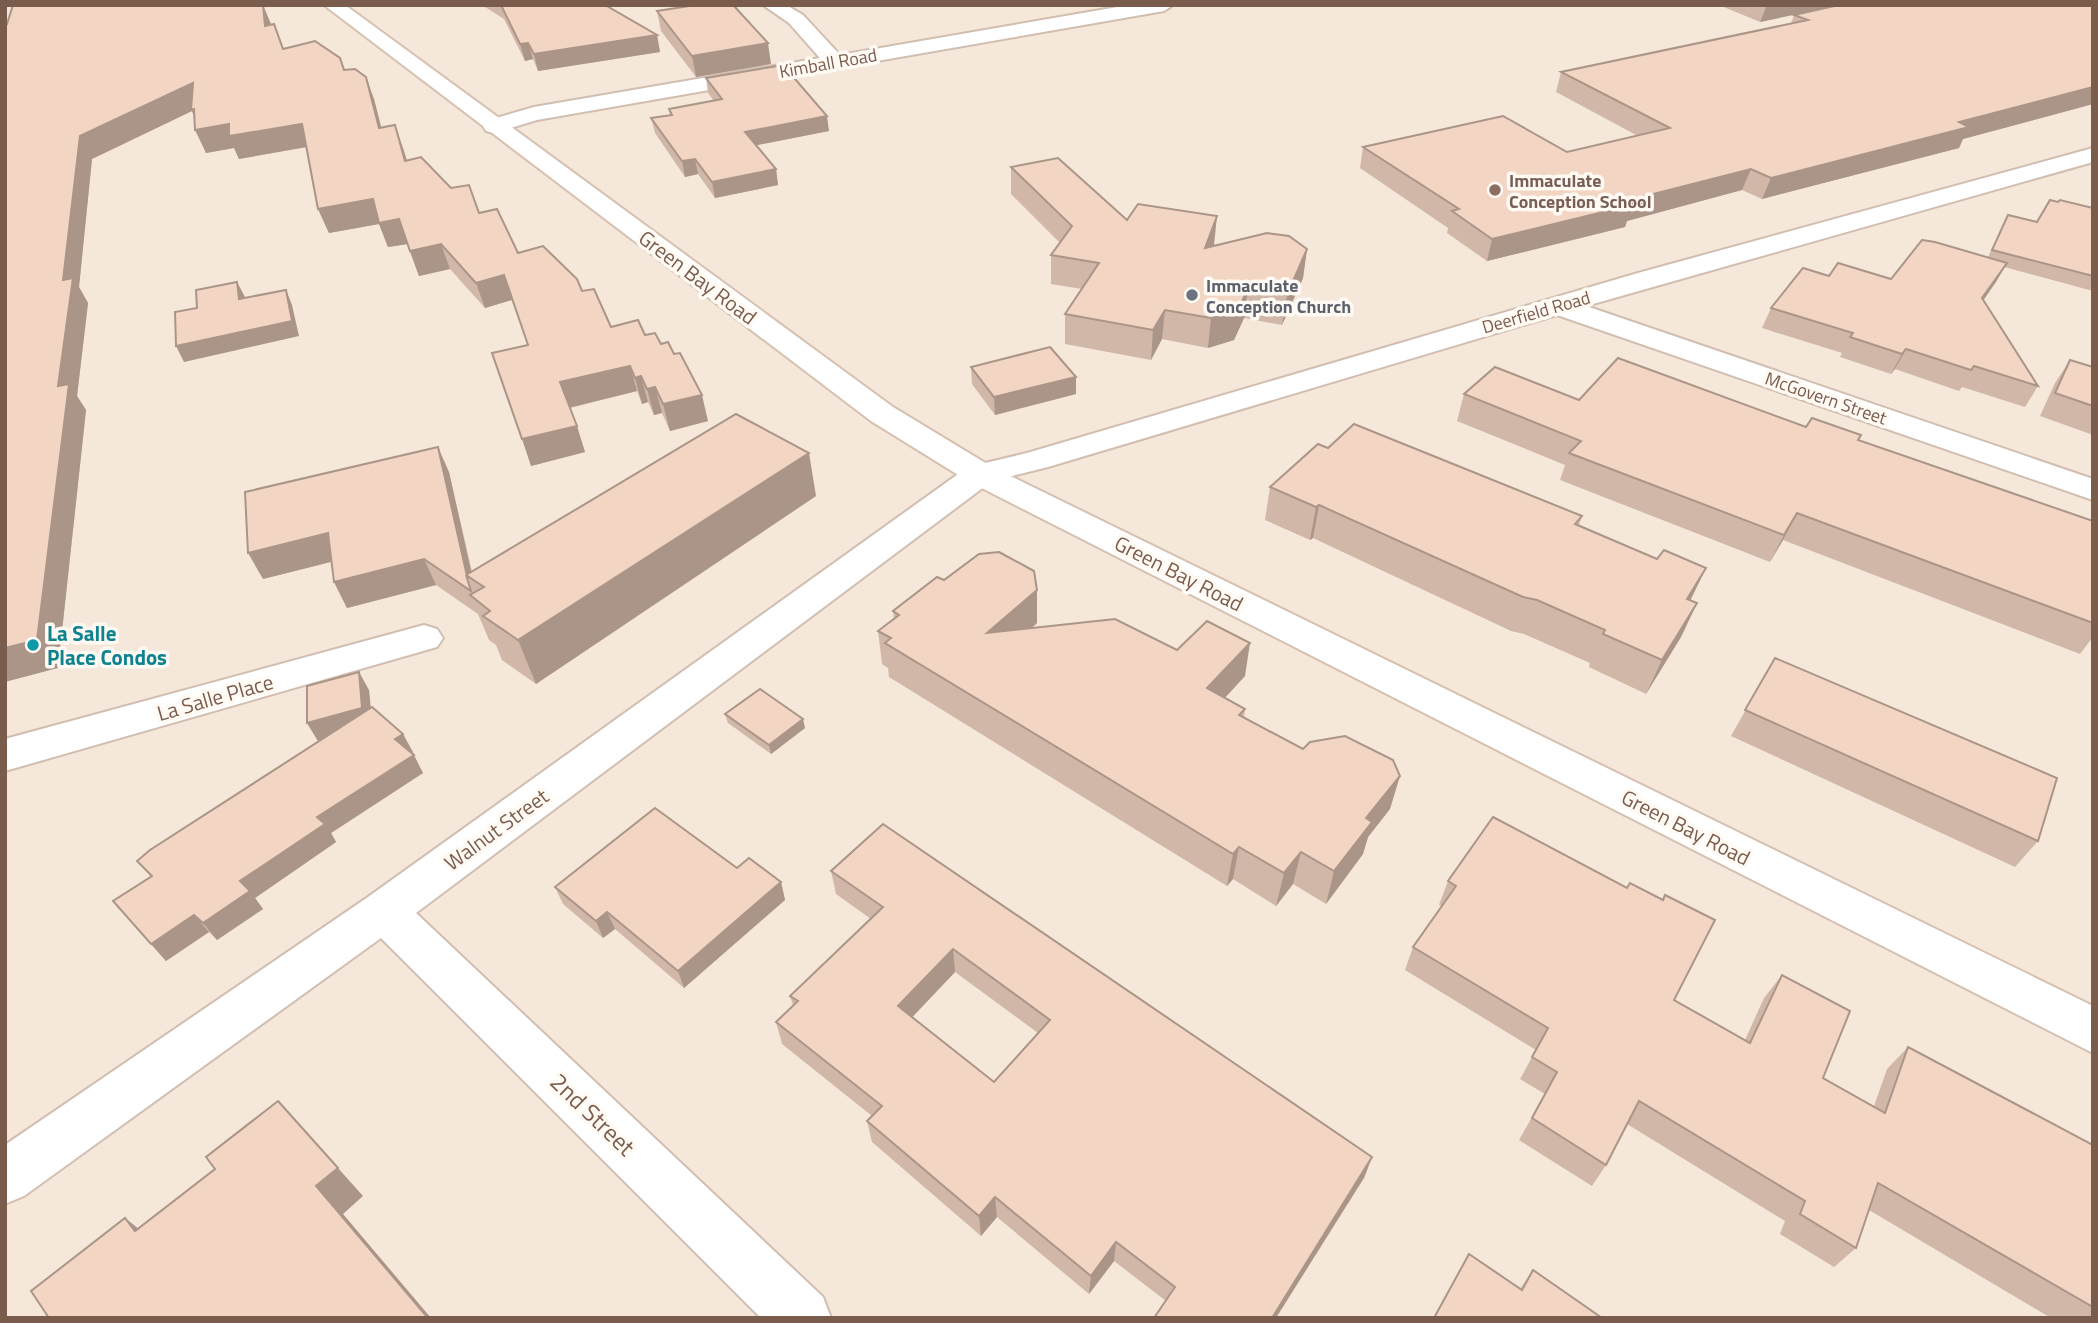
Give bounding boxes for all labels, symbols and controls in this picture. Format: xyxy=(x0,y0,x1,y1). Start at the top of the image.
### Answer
street label: Kimball Road xyxy=(777,41,879,85)
place label: Immaculate Conception School xyxy=(1509,167,1652,215)
marker: Immaculate Conception School xyxy=(1487,182,1503,198)
street label: Green Bay Road xyxy=(632,222,764,332)
place label: Immaculate Conception Church xyxy=(1206,272,1351,320)
street label: Deerfield Road xyxy=(1479,284,1593,340)
marker: Immaculate Conception Church xyxy=(1184,287,1200,303)
street label: McGovern Street xyxy=(1761,365,1891,432)
street label: Green Bay Road xyxy=(1109,527,1249,619)
place label: La Salle Place Condos xyxy=(47,617,167,673)
marker: La Salle Place Condos xyxy=(25,637,41,653)
street label: La Salle Place xyxy=(153,665,277,729)
street label: Walnut Street xyxy=(437,780,555,878)
street label: Green Bay Road xyxy=(1616,781,1756,873)
street label: 2nd Street xyxy=(542,1064,644,1164)

